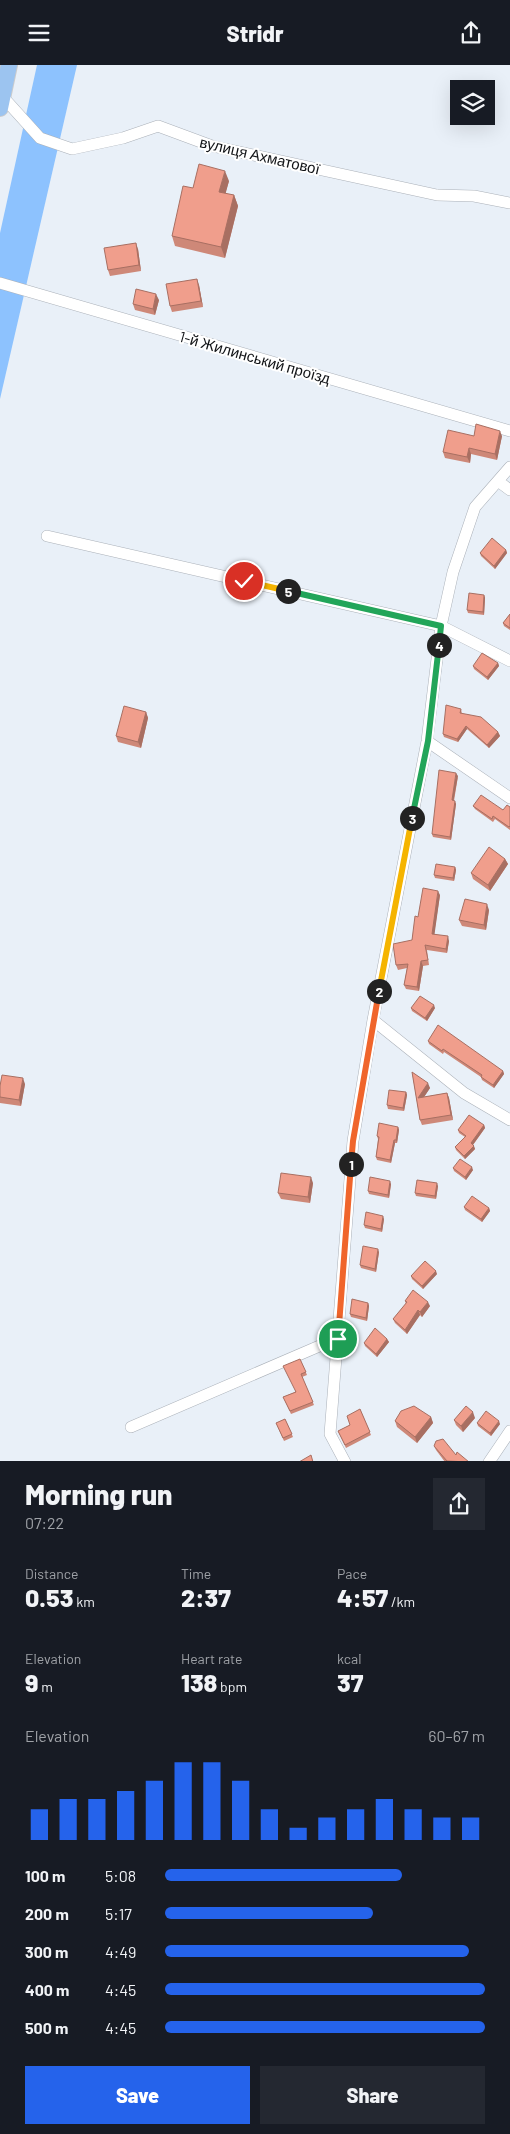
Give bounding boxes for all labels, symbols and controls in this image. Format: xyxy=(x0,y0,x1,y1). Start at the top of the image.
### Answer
icon: menu xyxy=(25,19,53,47)
icon: share xyxy=(457,19,485,47)
text: Stridr xyxy=(226,20,284,46)
map controls xyxy=(450,80,495,125)
button: layers xyxy=(450,80,495,125)
street label: вулиця Ахматової xyxy=(198,132,323,178)
street label: 1-й Жилинський проїзд xyxy=(177,327,333,387)
pin xyxy=(223,560,265,602)
icon: check xyxy=(230,567,258,595)
pin: 5 xyxy=(276,579,300,603)
text: 5 xyxy=(285,583,292,600)
pin: 4 xyxy=(426,633,452,657)
text: 4 xyxy=(435,637,444,654)
pin: 3 xyxy=(400,805,424,831)
text: 3 xyxy=(409,810,416,827)
pin: 2 xyxy=(366,979,392,1003)
text: 2 xyxy=(376,983,383,1000)
pin: 1 xyxy=(338,1151,364,1177)
text: 1 xyxy=(349,1156,354,1173)
pin xyxy=(317,1318,359,1360)
icon: arrive xyxy=(324,1325,352,1353)
text: Morning run xyxy=(25,1477,173,1511)
button: share xyxy=(433,1478,485,1530)
text: 07:22 xyxy=(25,1513,64,1532)
text: Distance xyxy=(25,1565,78,1582)
text: Time xyxy=(181,1565,211,1582)
text: Pace xyxy=(337,1565,367,1582)
text: 0.53 xyxy=(25,1582,73,1612)
text: 2:37 xyxy=(181,1582,231,1612)
text: 4:57 xyxy=(337,1582,388,1612)
text: km xyxy=(73,1593,95,1610)
text: /km xyxy=(388,1593,415,1610)
text: Elevation xyxy=(25,1650,81,1667)
text: Heart rate xyxy=(181,1650,242,1667)
text: kcal xyxy=(337,1650,361,1667)
text: 9 xyxy=(25,1667,38,1697)
text: 138 xyxy=(181,1667,217,1697)
text: 37 xyxy=(337,1667,363,1697)
text: m xyxy=(38,1678,53,1695)
text: bpm xyxy=(217,1678,247,1695)
text: Elevation xyxy=(25,1726,89,1745)
text: 60–67 m xyxy=(428,1726,485,1745)
text: 100 m xyxy=(25,1866,65,1885)
text: 5:08 xyxy=(105,1866,136,1885)
text: 200 m xyxy=(25,1904,69,1923)
text: 5:17 xyxy=(105,1904,132,1923)
text: 300 m xyxy=(25,1942,68,1961)
text: 4:49 xyxy=(105,1942,136,1961)
text: 400 m xyxy=(25,1980,69,1999)
text: 4:45 xyxy=(105,1980,136,1999)
text: 500 m xyxy=(25,2018,68,2037)
text: 4:45 xyxy=(105,2018,136,2037)
button: Save xyxy=(25,2066,250,2124)
button: Share xyxy=(260,2066,485,2124)

